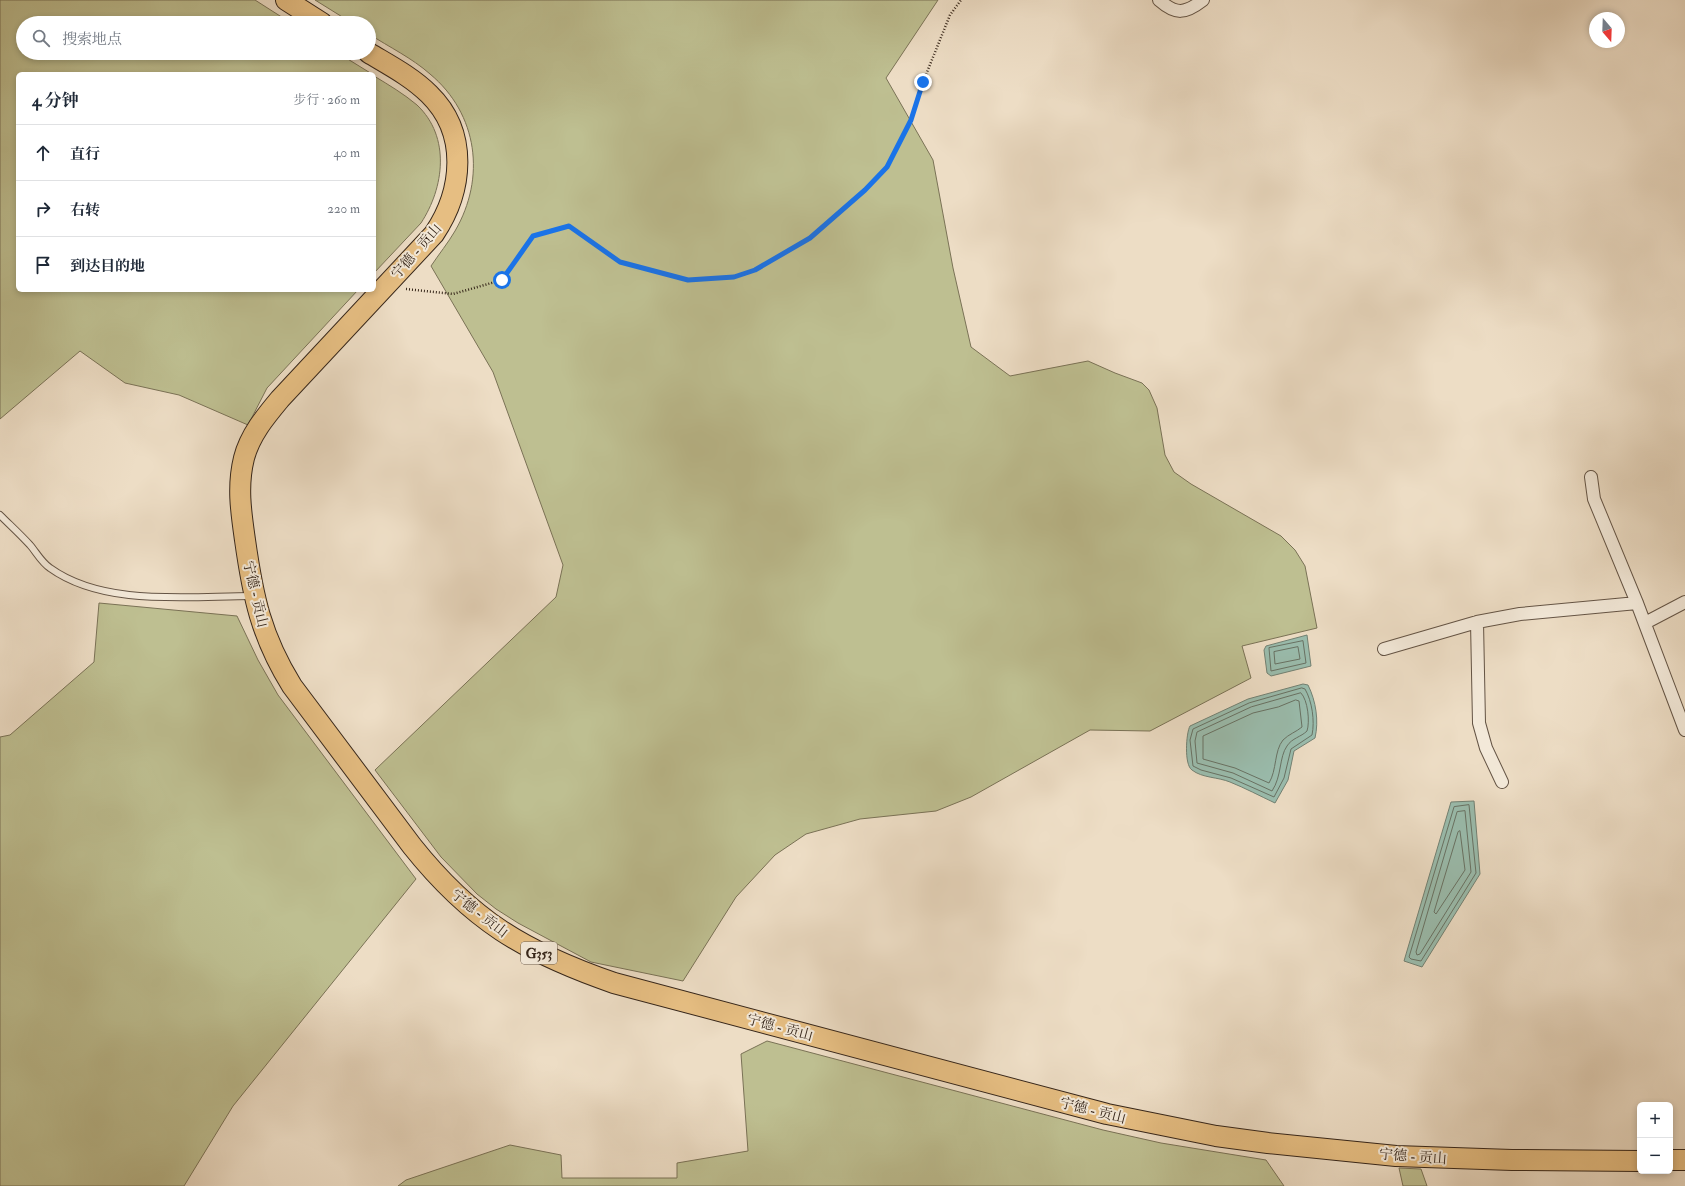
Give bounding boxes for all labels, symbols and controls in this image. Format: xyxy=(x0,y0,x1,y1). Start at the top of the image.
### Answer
north arrow xyxy=(1589,12,1625,48)
search box xyxy=(16,16,376,60)
icon: search xyxy=(30,27,52,49)
text: 搜索地点 xyxy=(62,30,122,49)
route end xyxy=(914,73,932,91)
text: 4 分钟 xyxy=(32,90,79,111)
text: 步行 · 260 m xyxy=(293,92,360,108)
icon: ahead xyxy=(32,142,54,164)
text: 直行 xyxy=(70,145,100,164)
text: 40 m xyxy=(334,145,360,161)
icon: right xyxy=(32,198,54,220)
text: 右转 xyxy=(70,201,100,220)
text: 220 m xyxy=(327,201,360,217)
street label: 宁德 - 贡山 xyxy=(388,220,445,282)
icon: arrive xyxy=(32,254,54,276)
text: 到达目的地 xyxy=(70,257,145,276)
route start xyxy=(493,271,511,289)
street label: 宁德 - 贡山 xyxy=(240,559,271,629)
street label: 宁德 - 贡山 xyxy=(448,886,512,941)
road number: G353 xyxy=(521,942,557,964)
street label: 宁德 - 贡山 xyxy=(745,1010,815,1044)
street label: 宁德 - 贡山 xyxy=(1058,1094,1128,1127)
map controls xyxy=(1637,1102,1673,1174)
button: + xyxy=(1637,1102,1673,1138)
button: − xyxy=(1637,1138,1673,1174)
street label: 宁德 - 贡山 xyxy=(1379,1146,1447,1167)

